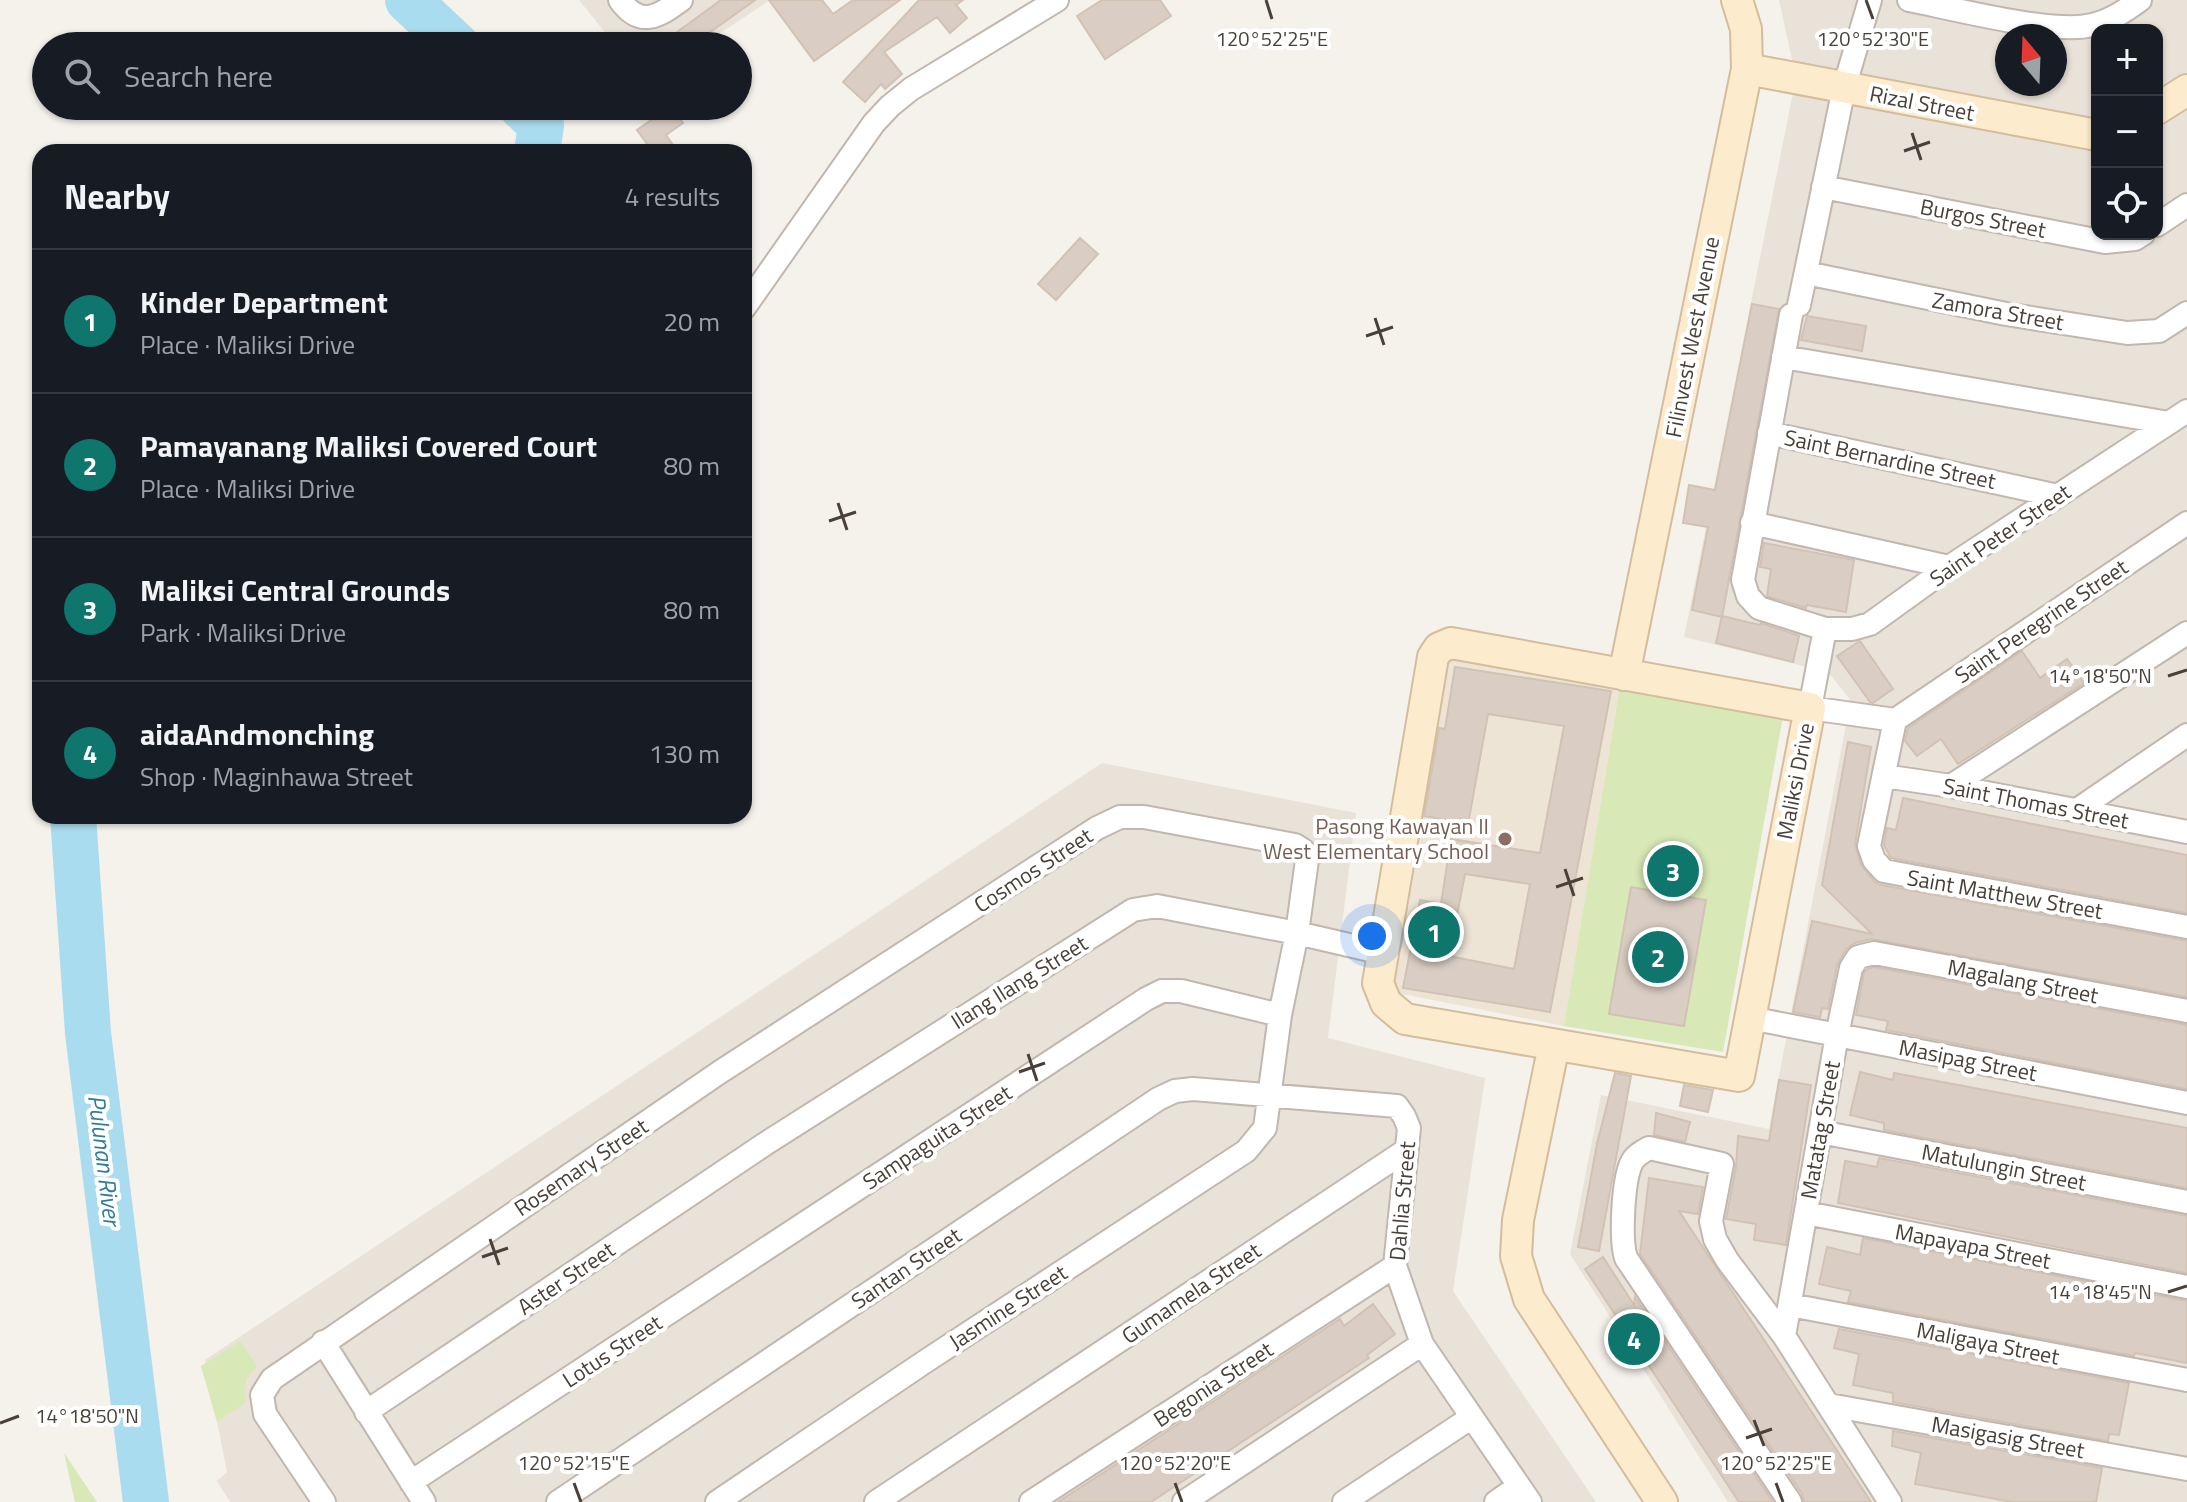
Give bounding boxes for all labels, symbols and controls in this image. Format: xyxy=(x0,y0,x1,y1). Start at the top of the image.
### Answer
text: 120°52'25"E xyxy=(1216,23,1328,54)
text: 120°52'30"E xyxy=(1817,23,1929,54)
north arrow xyxy=(1995,24,2067,96)
map controls xyxy=(2091,24,2163,240)
button: + xyxy=(2091,24,2163,96)
search box xyxy=(32,32,752,120)
text: Search here xyxy=(124,53,273,99)
icon: search xyxy=(60,54,104,98)
street label: Rizal Street xyxy=(1867,76,1978,130)
button: − xyxy=(2091,96,2163,168)
button: locate xyxy=(2091,168,2163,240)
text: Nearby xyxy=(64,170,170,222)
text: 4 results xyxy=(625,177,720,216)
street label: Burgos Street xyxy=(1917,189,2049,247)
street label: Filinvest West Avenue xyxy=(1656,234,1728,440)
text: Kinder Department xyxy=(140,279,388,325)
street label: Zamora Street xyxy=(1930,283,2067,339)
text: 1 xyxy=(83,302,97,341)
text: 20 m xyxy=(663,302,720,341)
text: Place · Maliksi Drive xyxy=(140,325,355,364)
street label: Saint Bernardine Street xyxy=(1781,420,1999,498)
text: Pamayanang Maliksi Covered Court xyxy=(140,423,597,469)
text: 2 xyxy=(83,446,97,485)
text: 80 m xyxy=(663,446,720,485)
text: Place · Maliksi Drive xyxy=(140,469,355,508)
street label: Saint Peter Street xyxy=(1922,475,2078,595)
street label: Saint Peregrine Street xyxy=(1947,550,2135,692)
text: Maliksi Central Grounds xyxy=(140,567,450,613)
text: 3 xyxy=(83,590,97,629)
text: 80 m xyxy=(663,590,720,629)
text: Park · Maliksi Drive xyxy=(140,613,346,652)
text: 14°18'50"N xyxy=(2048,660,2152,691)
text: aidaAndmonching xyxy=(140,711,374,757)
street label: Maliksi Drive xyxy=(1767,720,1823,842)
text: 4 xyxy=(83,734,97,773)
text: 130 m xyxy=(649,734,720,773)
text: Shop · Maginhawa Street xyxy=(140,757,413,796)
street label: Saint Thomas Street xyxy=(1940,768,2132,838)
place label: Pasong Kawayan II West Elementary School xyxy=(1263,809,1489,868)
street label: Cosmos Street xyxy=(967,819,1099,921)
marker: Pasong Kawayan II West Elementary School xyxy=(1496,830,1514,848)
pin: 3 xyxy=(1647,841,1699,901)
street label: Saint Matthew Street xyxy=(1904,860,2106,928)
pin: 1 xyxy=(1408,902,1460,962)
your location xyxy=(1352,916,1392,956)
street label: Ilang Ilang Street xyxy=(944,926,1094,1038)
pin: 2 xyxy=(1632,927,1684,987)
street label: Magalang Street xyxy=(1945,950,2101,1012)
street label: Masipag Street xyxy=(1896,1030,2040,1090)
street label: Matatag Street xyxy=(1791,1058,1849,1202)
street label: Sampaguita Street xyxy=(856,1076,1019,1198)
water label: Pulunan River xyxy=(79,1093,131,1231)
street label: Rosemary Street xyxy=(507,1109,655,1225)
street label: Matulungin Street xyxy=(1919,1134,2089,1200)
street label: Dahlia Street xyxy=(1380,1140,1424,1262)
street label: Mapayapa Street xyxy=(1892,1214,2054,1278)
street label: Santan Street xyxy=(844,1218,968,1318)
street label: Aster Street xyxy=(510,1233,622,1323)
street label: Gumamela Street xyxy=(1114,1234,1268,1352)
street label: Jasmine Street xyxy=(942,1256,1074,1358)
text: 14°18'45"N xyxy=(2048,1276,2152,1307)
street label: Lotus Street xyxy=(555,1306,669,1396)
pin: 4 xyxy=(1608,1309,1660,1369)
street label: Maligaya Street xyxy=(1914,1313,2062,1374)
street label: Begonia Street xyxy=(1146,1332,1280,1436)
text: 14°18'50"N xyxy=(35,1400,139,1431)
street label: Masigasig Street xyxy=(1929,1407,2087,1467)
text: 120°52'15"E xyxy=(518,1447,630,1478)
text: 120°52'20"E xyxy=(1119,1447,1231,1478)
text: 120°52'25"E xyxy=(1720,1447,1832,1478)

